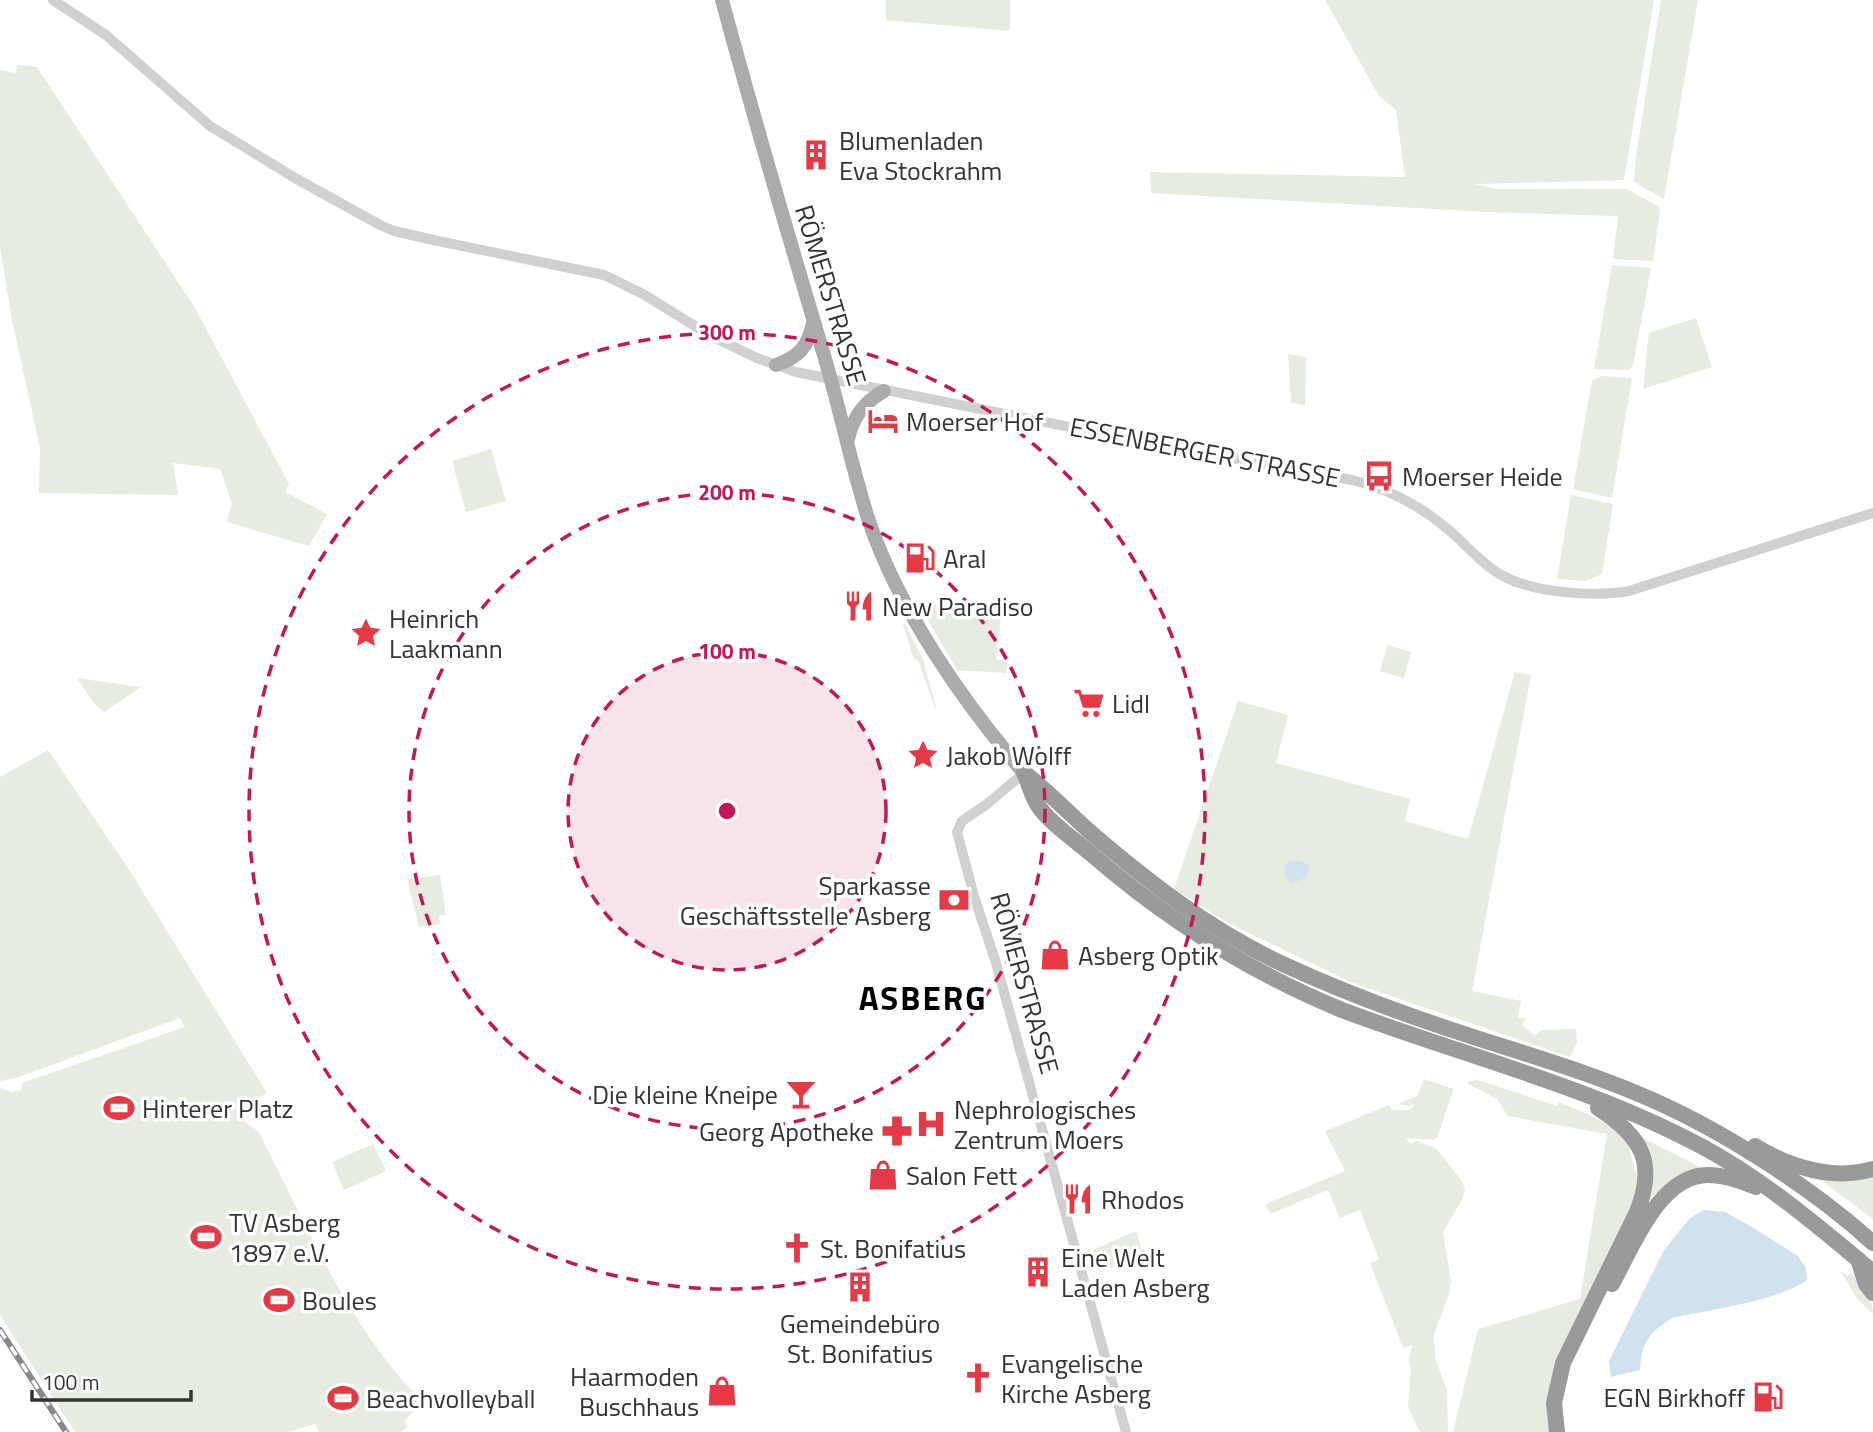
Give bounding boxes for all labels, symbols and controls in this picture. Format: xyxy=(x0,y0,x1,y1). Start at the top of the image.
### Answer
place label: Blumenladen Eva Stockrahm xyxy=(839,121,1002,190)
building icon: Blumenladen Eva Stockrahm xyxy=(799,138,833,172)
street label: RÖMERSTRASSE xyxy=(785,200,877,390)
text: 300 m xyxy=(698,316,756,348)
place label: Moerser Hof xyxy=(906,402,1044,441)
hotel icon: Moerser Hof xyxy=(866,404,900,438)
street label: ESSENBERGER STRASSE xyxy=(1067,407,1343,497)
place label: Moerser Heide xyxy=(1402,457,1563,496)
bus stop icon: Moerser Heide xyxy=(1362,459,1396,493)
text: 200 m xyxy=(698,476,756,508)
place label: Aral xyxy=(943,539,987,578)
fuel station icon: Aral xyxy=(903,541,937,575)
place label: New Paradiso xyxy=(882,587,1034,626)
restaurant icon: New Paradiso xyxy=(842,589,876,623)
place label: Heinrich Laakmann xyxy=(389,599,503,668)
place icon: Heinrich Laakmann xyxy=(349,616,383,650)
text: 100 m xyxy=(698,635,756,667)
place label: Lidl xyxy=(1112,684,1150,723)
supermarket icon: Lidl xyxy=(1072,686,1106,720)
place label: Jakob Wolff xyxy=(946,736,1072,775)
place icon: Jakob Wolff xyxy=(906,738,940,772)
centre of rings xyxy=(715,799,739,823)
place label: Sparkasse Geschäftsstelle Asberg xyxy=(680,866,931,935)
bank icon: Sparkasse Geschäftsstelle Asberg xyxy=(937,883,971,917)
street label: RÖMERSTRASSE xyxy=(980,888,1070,1078)
place label: Asberg Optik xyxy=(1078,936,1218,975)
shop icon: Asberg Optik xyxy=(1038,938,1072,972)
district label: ASBERG xyxy=(859,973,987,1023)
place label: Die kleine Kneipe xyxy=(592,1075,778,1114)
bar icon: Die kleine Kneipe xyxy=(784,1077,818,1111)
place label: Hinterer Platz xyxy=(142,1089,293,1128)
place label: Nephrologisches Zentrum Moers xyxy=(954,1090,1136,1159)
sports icon: Hinterer Platz xyxy=(102,1091,136,1125)
hospital icon: Nephrologisches Zentrum Moers xyxy=(914,1107,948,1141)
place label: Georg Apotheke xyxy=(699,1112,874,1151)
pharmacy icon: Georg Apotheke xyxy=(880,1114,914,1148)
place label: Salon Fett xyxy=(906,1156,1017,1195)
shop icon: Salon Fett xyxy=(866,1158,900,1192)
place label: Rhodos xyxy=(1101,1180,1184,1219)
restaurant icon: Rhodos xyxy=(1061,1182,1095,1216)
place label: TV Asberg 1897 e.V. xyxy=(229,1203,340,1272)
sports icon: TV Asberg 1897 e.V. xyxy=(189,1220,223,1254)
place label: St. Bonifatius xyxy=(820,1229,966,1268)
church icon: St. Bonifatius xyxy=(780,1231,814,1265)
place label: Eine Welt Laden Asberg xyxy=(1061,1238,1210,1307)
building icon: Eine Welt Laden Asberg xyxy=(1021,1255,1055,1289)
building icon: Gemeindebüro St. Bonifatius xyxy=(843,1270,877,1304)
place label: Boules xyxy=(302,1281,377,1320)
sports icon: Boules xyxy=(262,1283,296,1317)
place label: Gemeindebüro St. Bonifatius xyxy=(780,1304,940,1373)
place label: Evangelische Kirche Asberg xyxy=(1001,1344,1151,1413)
place label: Haarmoden Buschhaus xyxy=(570,1357,699,1426)
scale bar xyxy=(32,1358,191,1402)
church icon: Evangelische Kirche Asberg xyxy=(961,1361,995,1395)
text: 100 m xyxy=(42,1366,99,1398)
shop icon: Haarmoden Buschhaus xyxy=(705,1374,739,1408)
place label: EGN Birkhoff xyxy=(1603,1378,1745,1417)
place label: Beachvolleyball xyxy=(366,1379,536,1418)
fuel station icon: EGN Birkhoff xyxy=(1751,1380,1785,1414)
sports icon: Beachvolleyball xyxy=(326,1381,360,1415)

